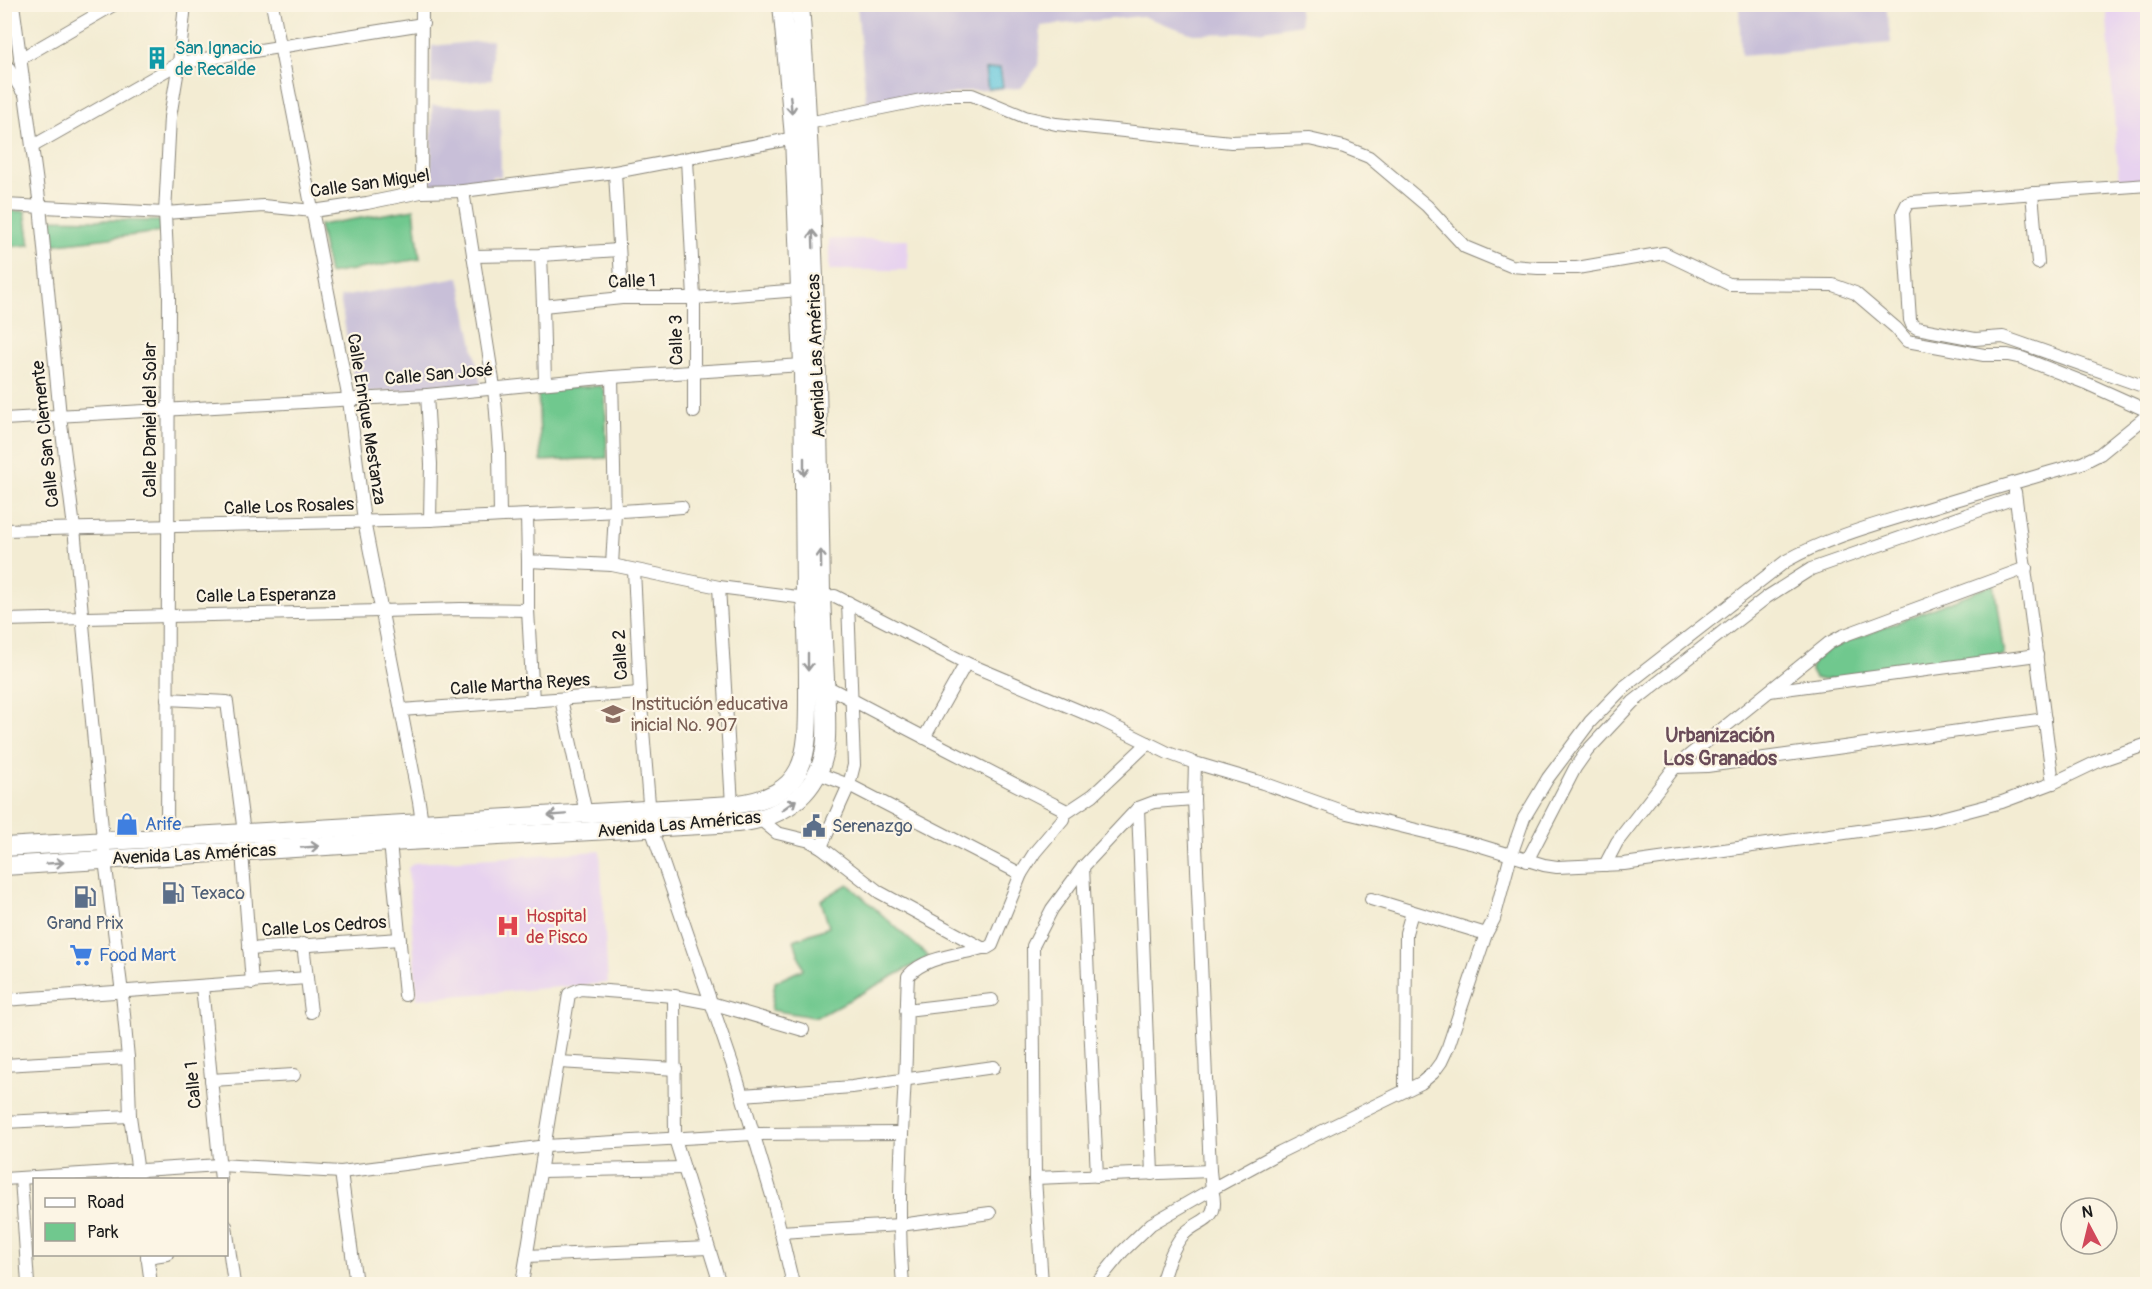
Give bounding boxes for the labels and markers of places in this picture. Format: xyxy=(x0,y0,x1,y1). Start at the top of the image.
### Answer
place label: San Ignacio de Recalde xyxy=(175,37,262,81)
building icon: San Ignacio de Recalde xyxy=(144,45,170,71)
place label: Institución educativa inicial No. 907 xyxy=(631,693,788,737)
school or university icon: Institución educativa inicial No. 907 xyxy=(600,701,626,727)
shop icon: Arife xyxy=(114,811,140,837)
place label: Arife xyxy=(145,813,182,836)
public building icon: Serenazgo xyxy=(801,813,827,839)
place label: Serenazgo xyxy=(832,815,913,838)
fuel station icon: Texaco xyxy=(160,880,186,906)
place label: Texaco xyxy=(191,882,245,905)
fuel station icon: Grand Prix xyxy=(72,884,98,910)
place label: Hospital de Pisco xyxy=(526,905,588,949)
place label: Grand Prix xyxy=(46,912,124,935)
hospital icon: Hospital de Pisco xyxy=(495,913,521,939)
supermarket icon: Food Mart xyxy=(68,942,94,968)
place label: Food Mart xyxy=(99,944,177,967)

